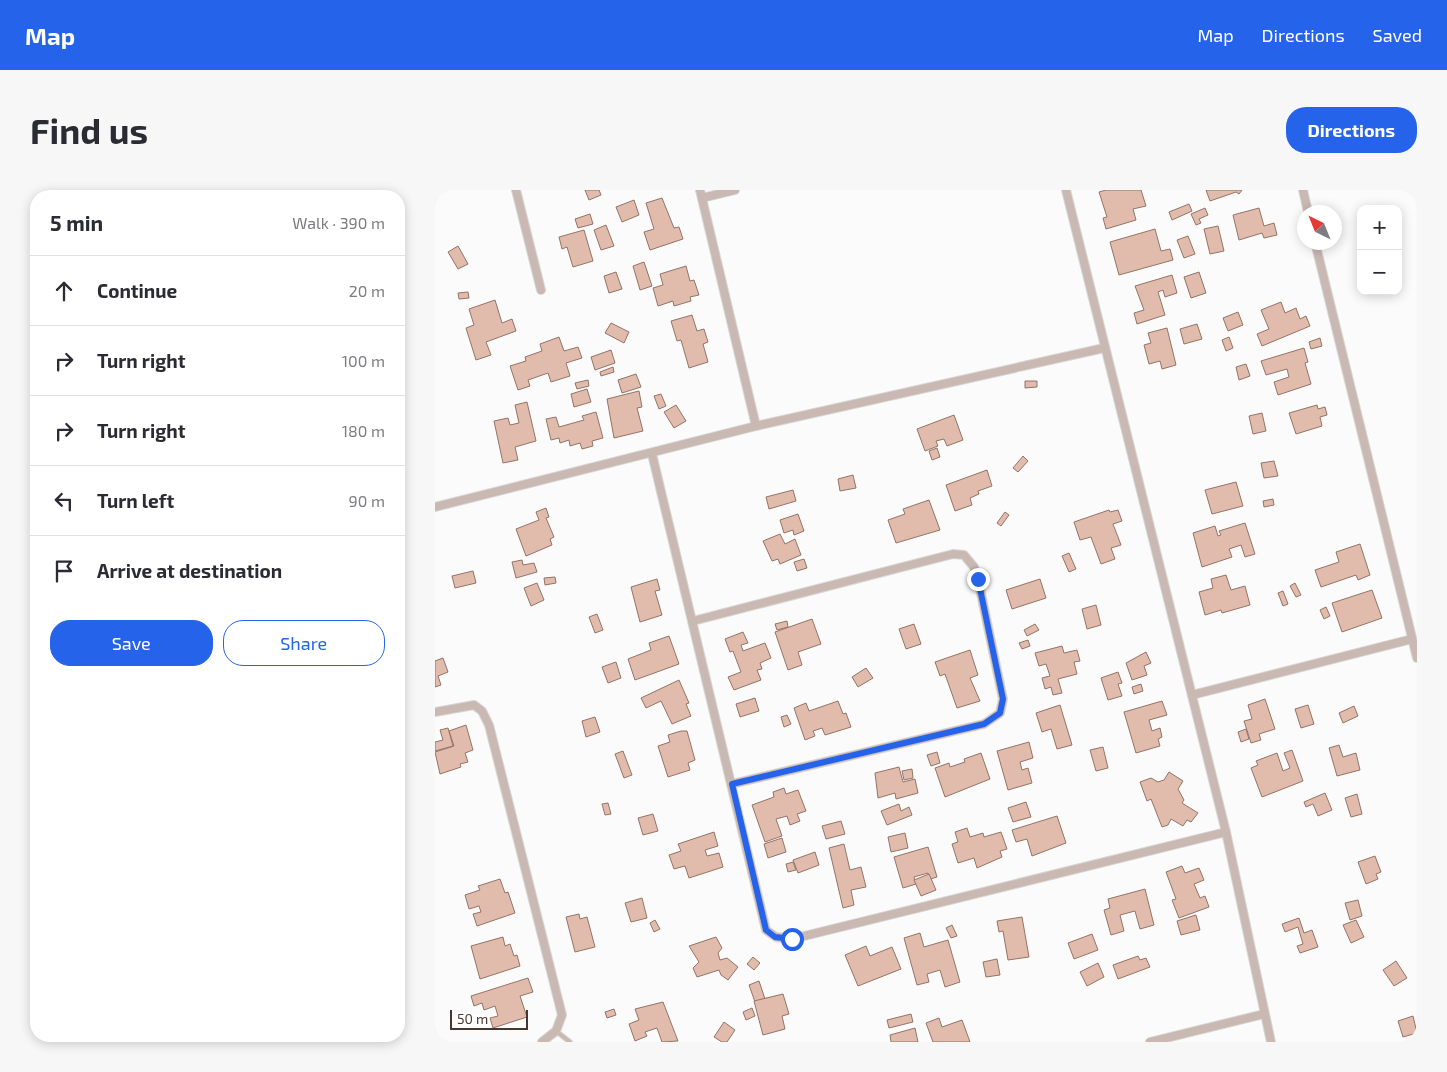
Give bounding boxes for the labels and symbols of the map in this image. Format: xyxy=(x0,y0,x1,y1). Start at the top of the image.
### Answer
north arrow xyxy=(1297,205,1342,250)
route end xyxy=(967,568,990,591)
route start xyxy=(781,928,804,951)
scale bar xyxy=(450,1007,527,1030)

